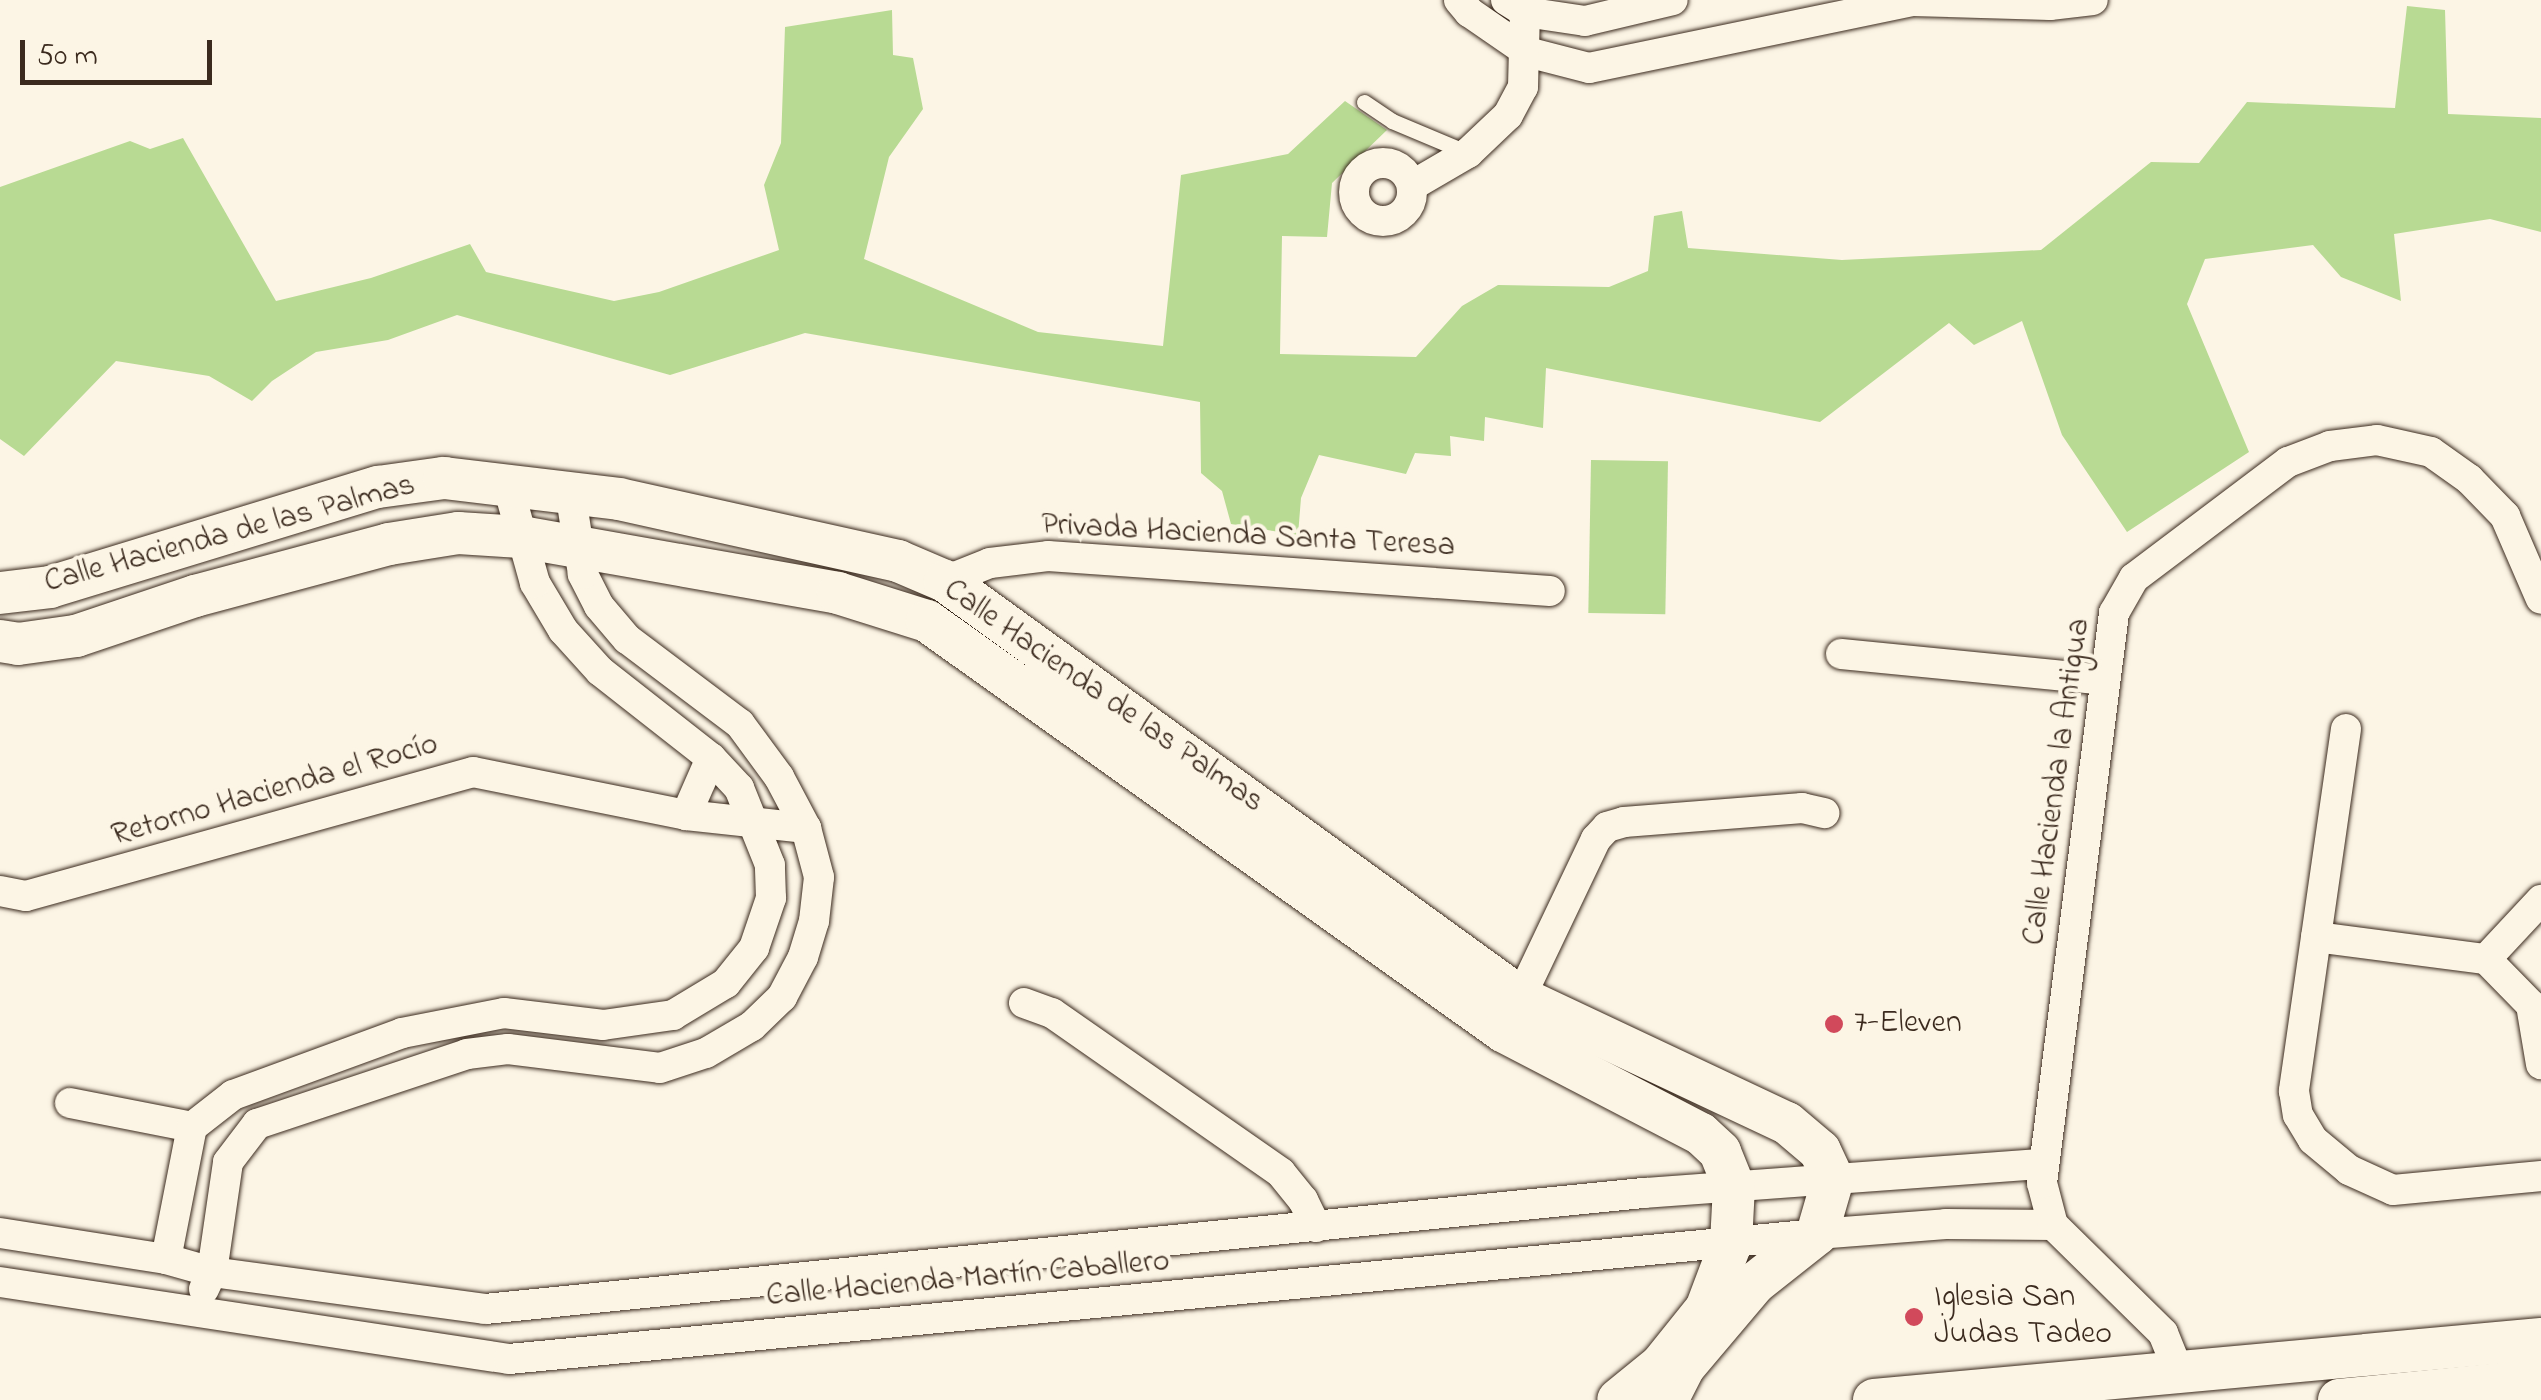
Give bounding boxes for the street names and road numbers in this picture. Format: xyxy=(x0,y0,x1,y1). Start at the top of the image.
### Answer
street label: Calle Hacienda de las Palmas xyxy=(41,467,419,603)
street label: Privada Hacienda Santa Teresa xyxy=(1040,507,1456,567)
street label: Calle Hacienda de las Palmas xyxy=(935,572,1271,822)
street label: Calle Hacienda la Antigua xyxy=(2016,616,2100,948)
street label: Retorno Hacienda el Rocío xyxy=(107,726,443,856)
street label: Calle Hacienda Martín Caballero xyxy=(765,1243,1171,1317)

